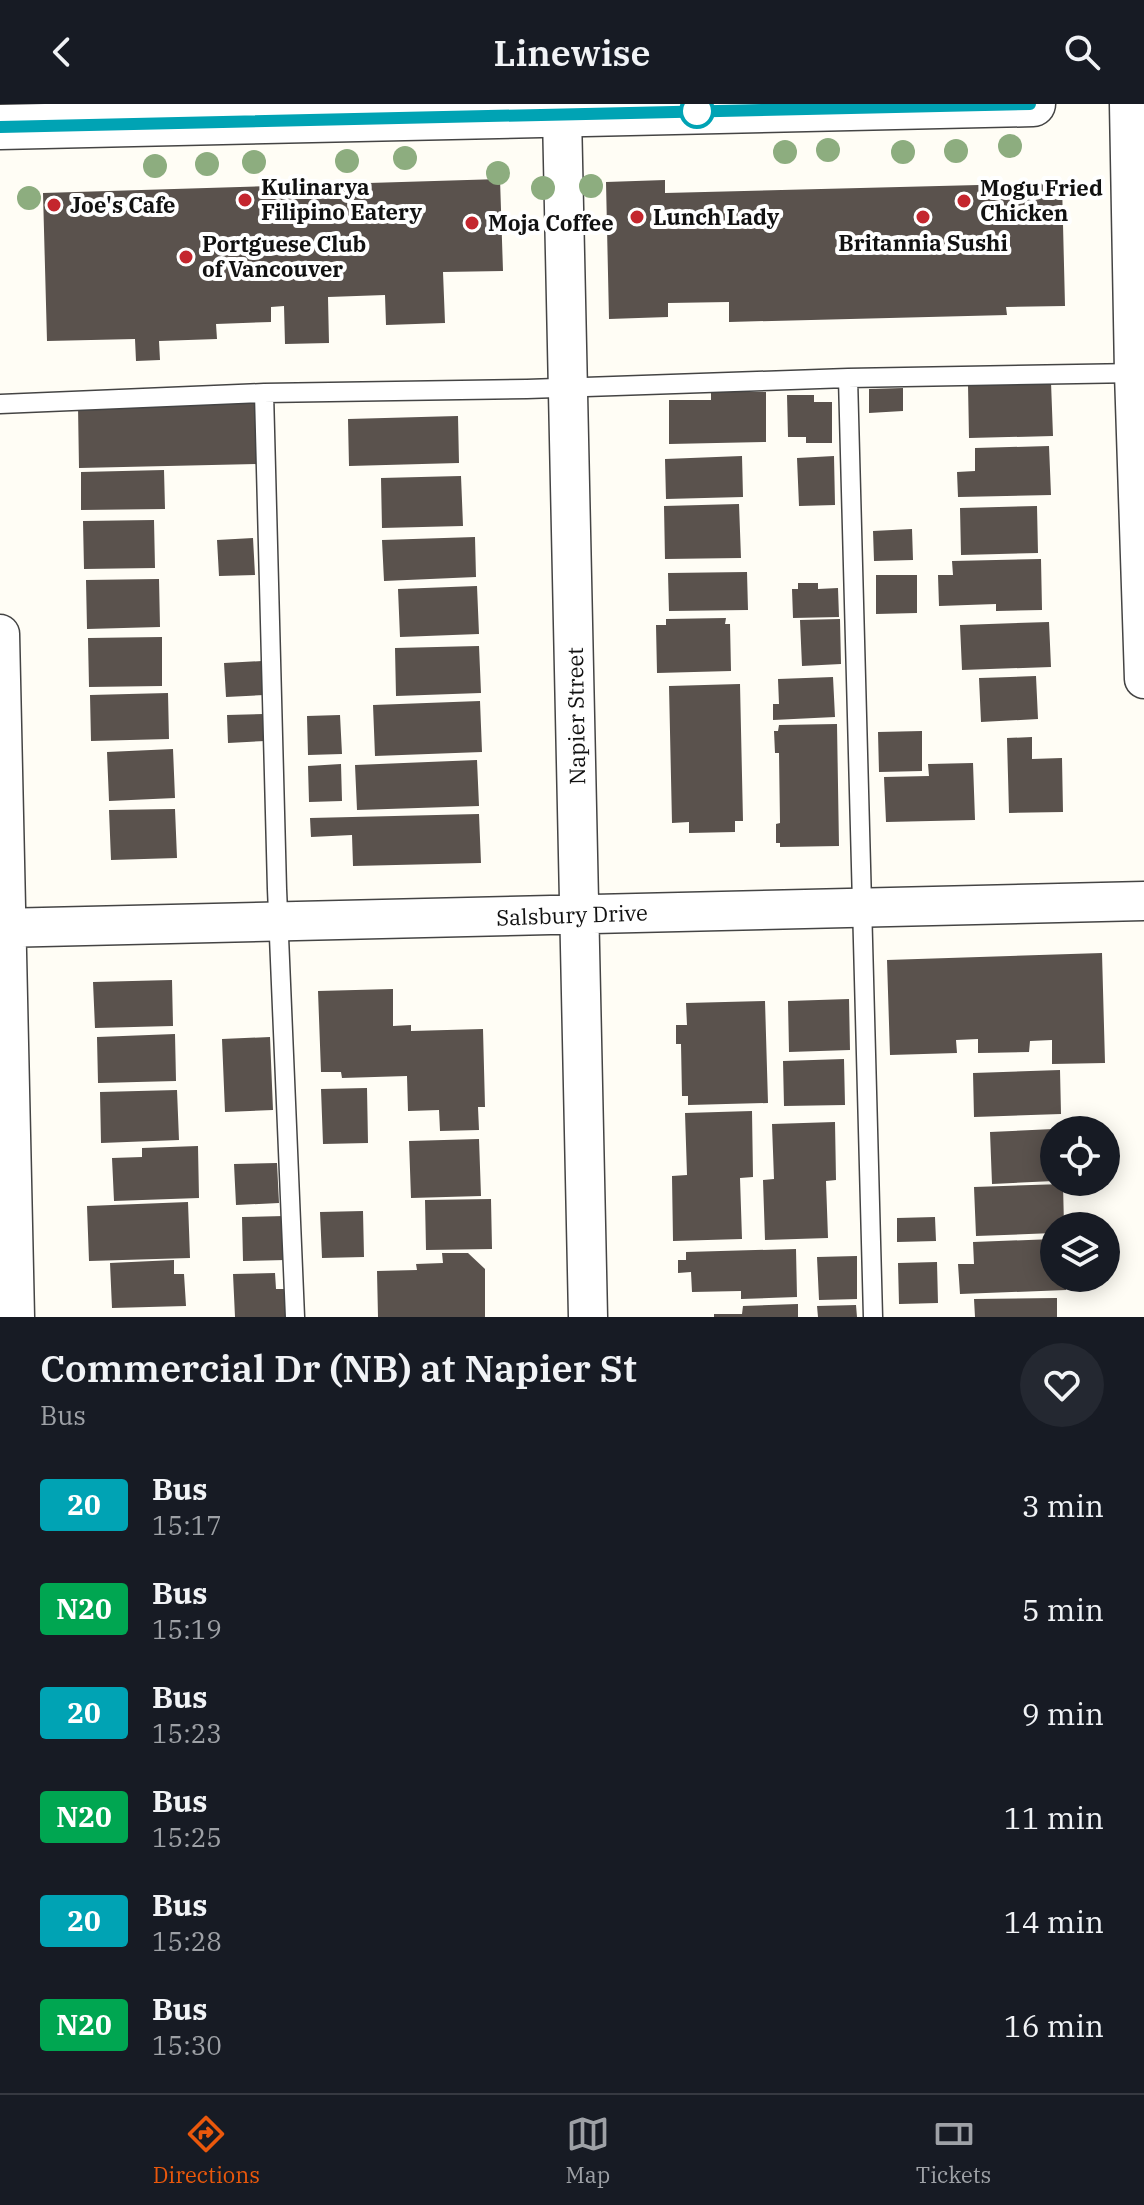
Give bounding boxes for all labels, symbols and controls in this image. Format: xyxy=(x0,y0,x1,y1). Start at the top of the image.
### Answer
text: Linewise xyxy=(493,29,651,76)
icon: back xyxy=(40,30,84,74)
icon: search xyxy=(1060,30,1104,74)
unlabelled marker xyxy=(680,94,714,128)
place label: Kulinarya Filipino Eatery xyxy=(261,172,422,226)
place label: Mogu Fried Chicken xyxy=(980,173,1103,227)
place label: Joe's Cafe xyxy=(70,190,176,219)
marker: Kulinarya Filipino Eatery xyxy=(236,191,254,209)
marker: Mogu Fried Chicken xyxy=(955,192,973,210)
marker: Joe's Cafe xyxy=(45,196,63,214)
place label: Lunch Lady xyxy=(653,202,780,231)
place label: Moja Coffee xyxy=(488,208,614,237)
marker: Lunch Lady xyxy=(628,208,646,226)
marker: Britannia Sushi xyxy=(914,208,932,226)
marker: Moja Coffee xyxy=(463,214,481,232)
place label: Britannia Sushi xyxy=(838,228,1008,257)
place label: Portguese Club of Vancouver xyxy=(202,229,366,283)
marker: Portguese Club of Vancouver xyxy=(177,248,195,266)
street label: Napier Street xyxy=(560,647,591,785)
street label: Salsbury Drive xyxy=(496,897,648,932)
map controls xyxy=(1040,1116,1120,1292)
button: locate xyxy=(1040,1116,1120,1196)
button: layers xyxy=(1040,1212,1120,1292)
text: Commercial Dr (NB) at Napier St xyxy=(40,1343,637,1392)
button: heart xyxy=(1020,1343,1104,1427)
text: Bus xyxy=(40,1398,86,1432)
text: Bus xyxy=(152,1469,207,1508)
text: 20 xyxy=(67,1486,101,1523)
text: 3 min xyxy=(1022,1486,1104,1525)
text: 15:17 xyxy=(152,1508,222,1542)
text: Bus xyxy=(152,1573,207,1612)
text: N20 xyxy=(56,1590,112,1627)
text: 5 min xyxy=(1022,1590,1104,1629)
text: 15:19 xyxy=(152,1612,222,1646)
text: Bus xyxy=(152,1677,207,1716)
text: 20 xyxy=(67,1694,101,1731)
text: 9 min xyxy=(1022,1694,1104,1733)
text: 15:23 xyxy=(152,1716,222,1750)
text: Bus xyxy=(152,1781,207,1820)
text: N20 xyxy=(56,1798,112,1835)
text: 11 min xyxy=(1004,1798,1104,1837)
text: 15:25 xyxy=(152,1820,222,1854)
text: Bus xyxy=(152,1885,207,1924)
text: 20 xyxy=(67,1902,101,1939)
text: 14 min xyxy=(1004,1902,1104,1941)
text: 15:28 xyxy=(152,1924,222,1958)
text: Bus xyxy=(152,1989,207,2028)
text: N20 xyxy=(56,2006,112,2043)
text: 16 min xyxy=(1004,2006,1104,2045)
text: 15:30 xyxy=(152,2028,222,2062)
tab: Directions xyxy=(153,2112,260,2189)
tab: Map xyxy=(566,2112,610,2189)
tab: Tickets xyxy=(916,2112,991,2189)

